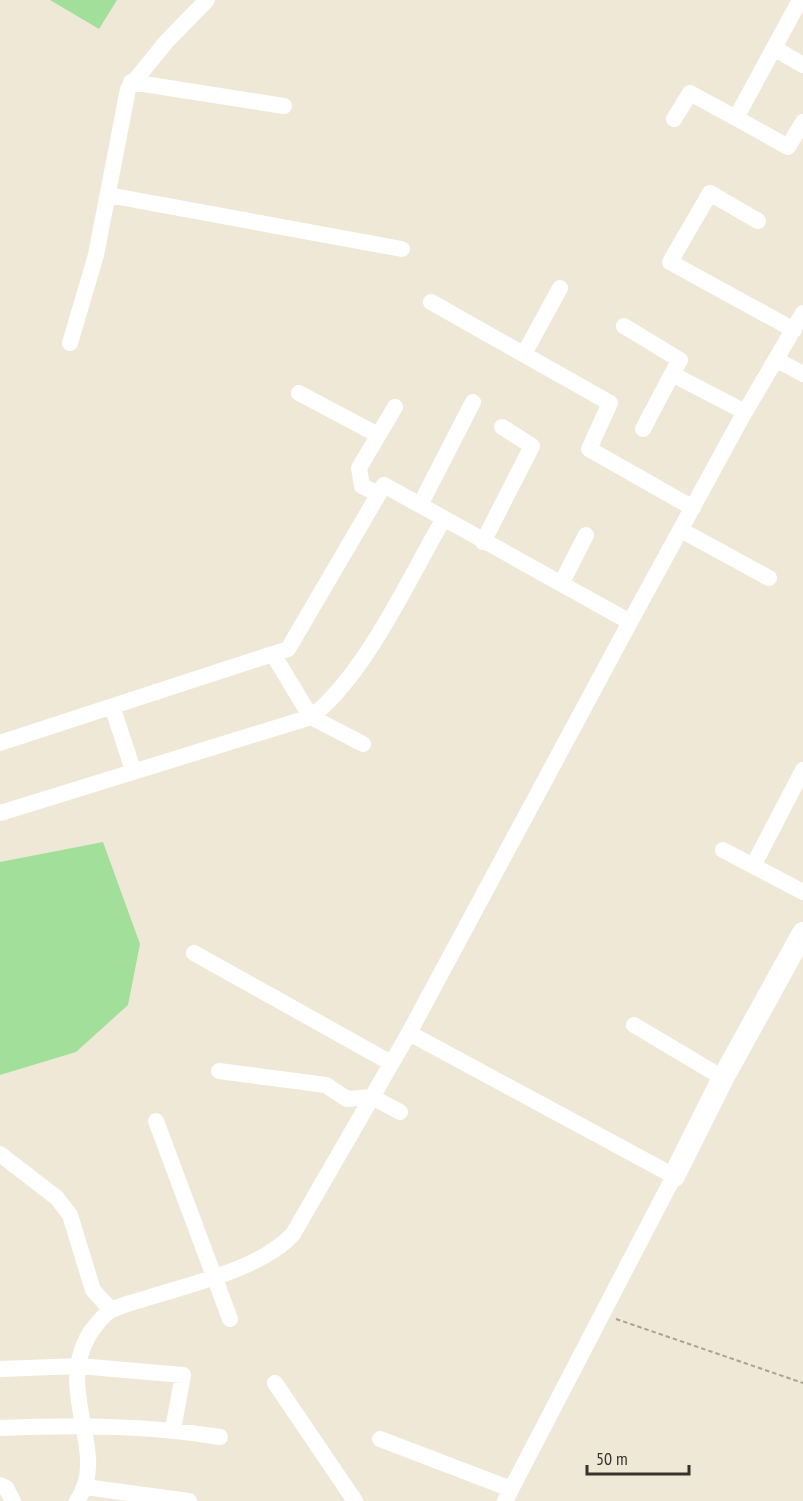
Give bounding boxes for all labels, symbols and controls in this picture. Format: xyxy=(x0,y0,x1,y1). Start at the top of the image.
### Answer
scale bar xyxy=(587,1438,689,1476)
text: 50 m xyxy=(596,1447,628,1470)

